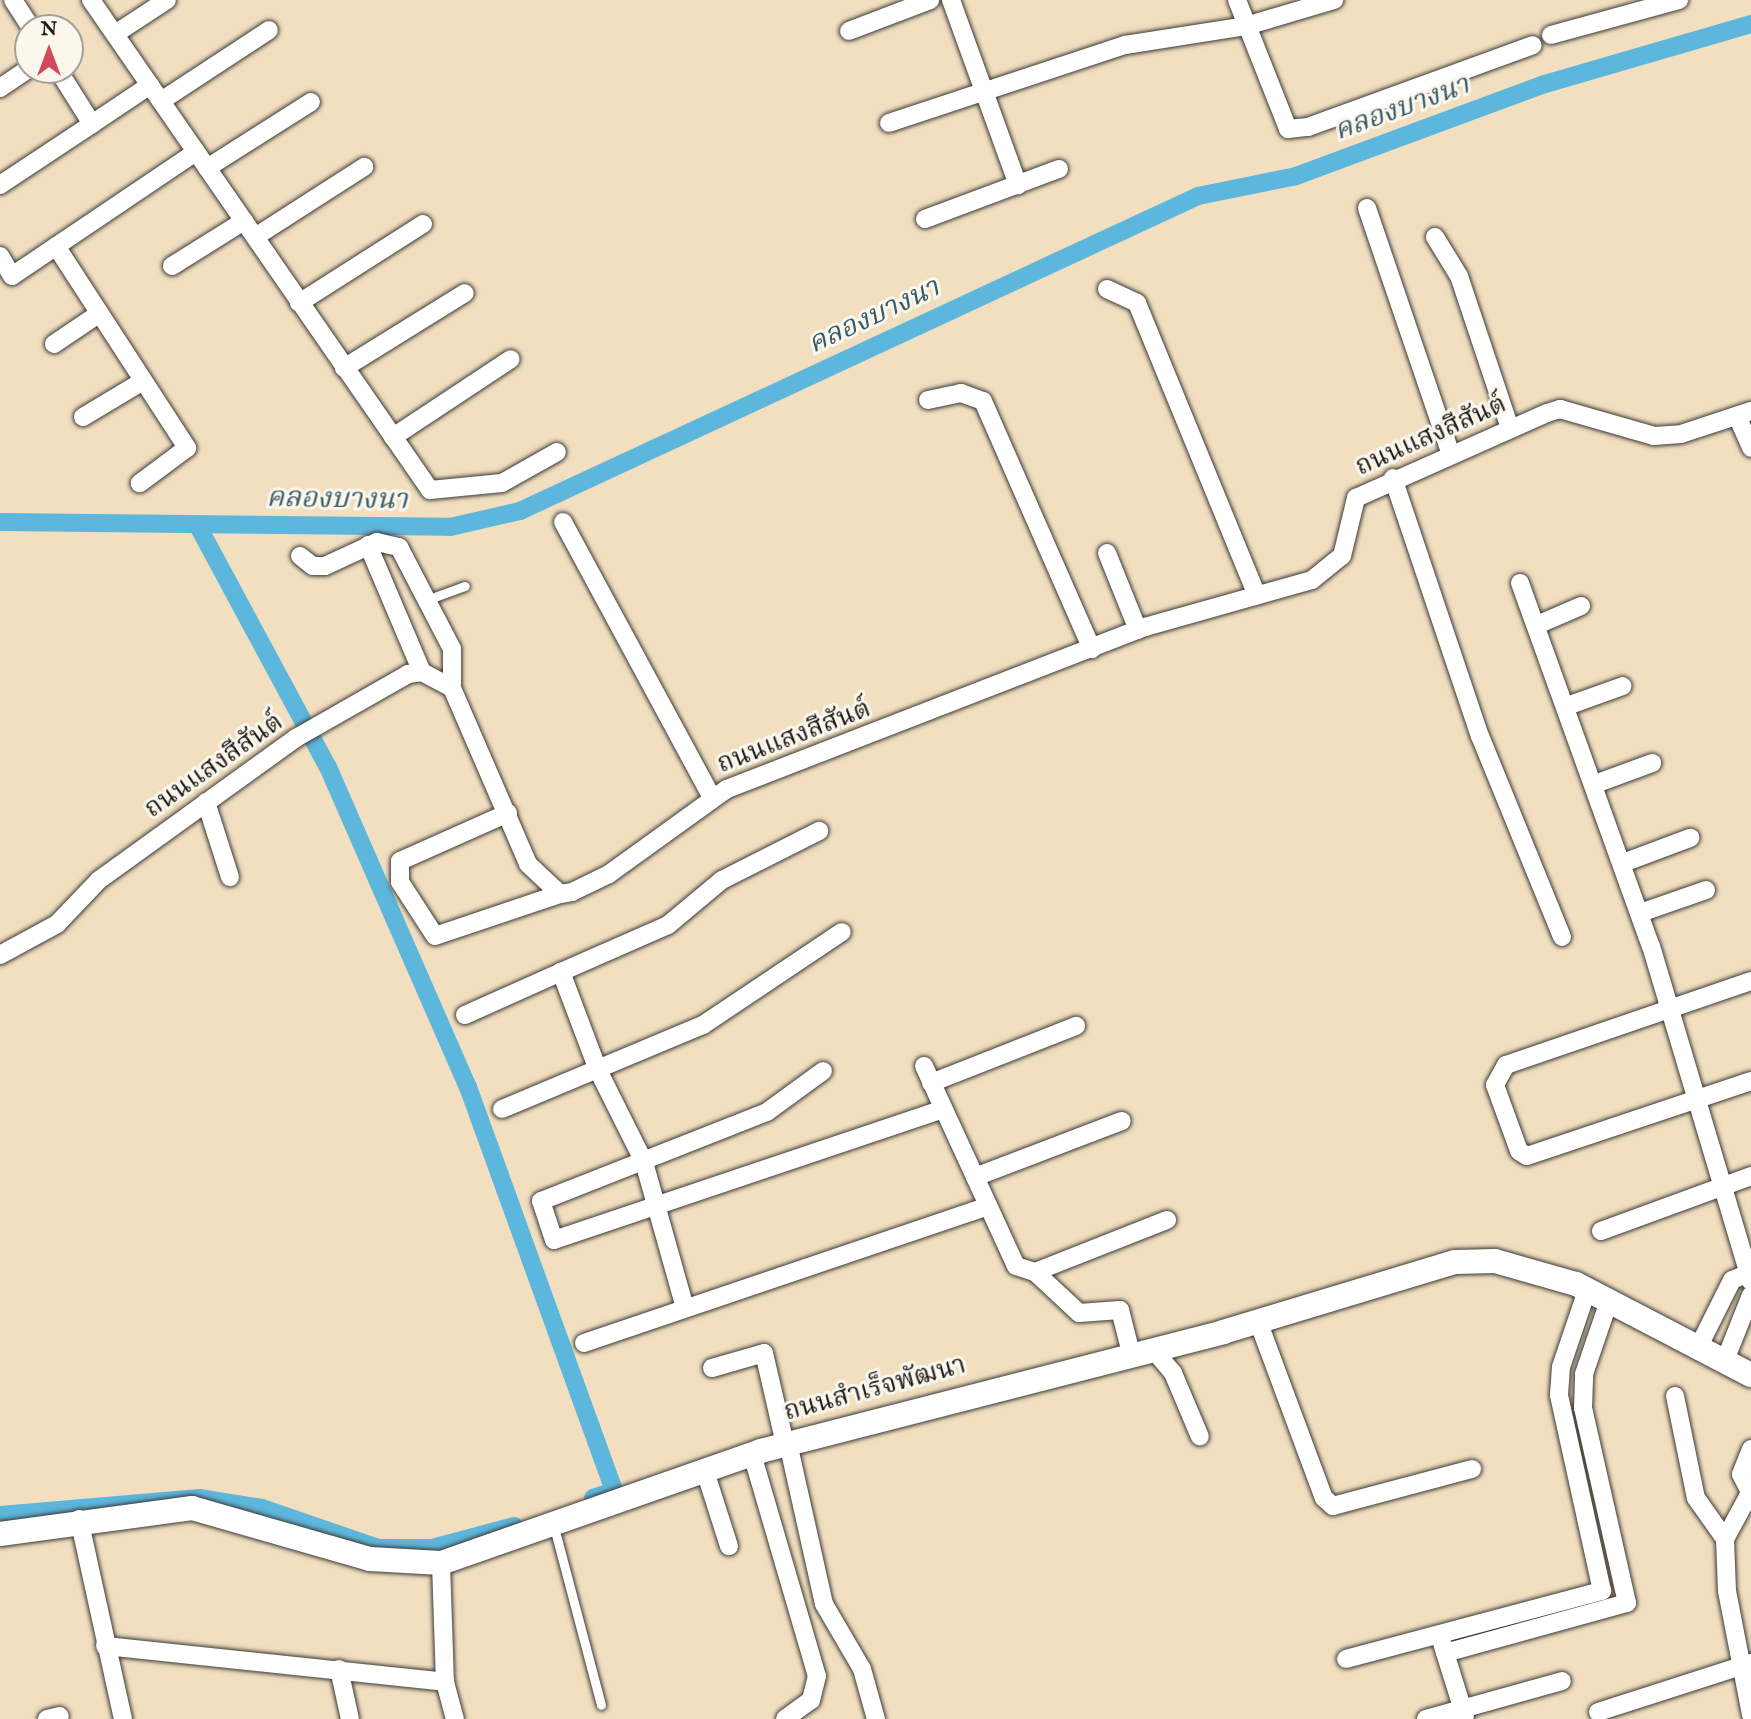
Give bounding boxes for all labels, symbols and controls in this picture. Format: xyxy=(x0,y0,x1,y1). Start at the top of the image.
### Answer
north arrow xyxy=(14,14,84,84)
text: N xyxy=(41,18,57,42)
water label: คลองบางนา xyxy=(1330,69,1474,149)
water label: คลองบางนา xyxy=(803,272,945,362)
street label: ถนนแสงสีสันต์ xyxy=(1351,389,1511,483)
water label: คลองบางนา xyxy=(266,482,408,518)
street label: ถนนแสงสีสันต์ xyxy=(713,693,875,781)
street label: ถนนแสงสีสันต์ xyxy=(139,707,289,825)
street label: ถนนสำเร็จพัฒนา xyxy=(781,1350,969,1428)

